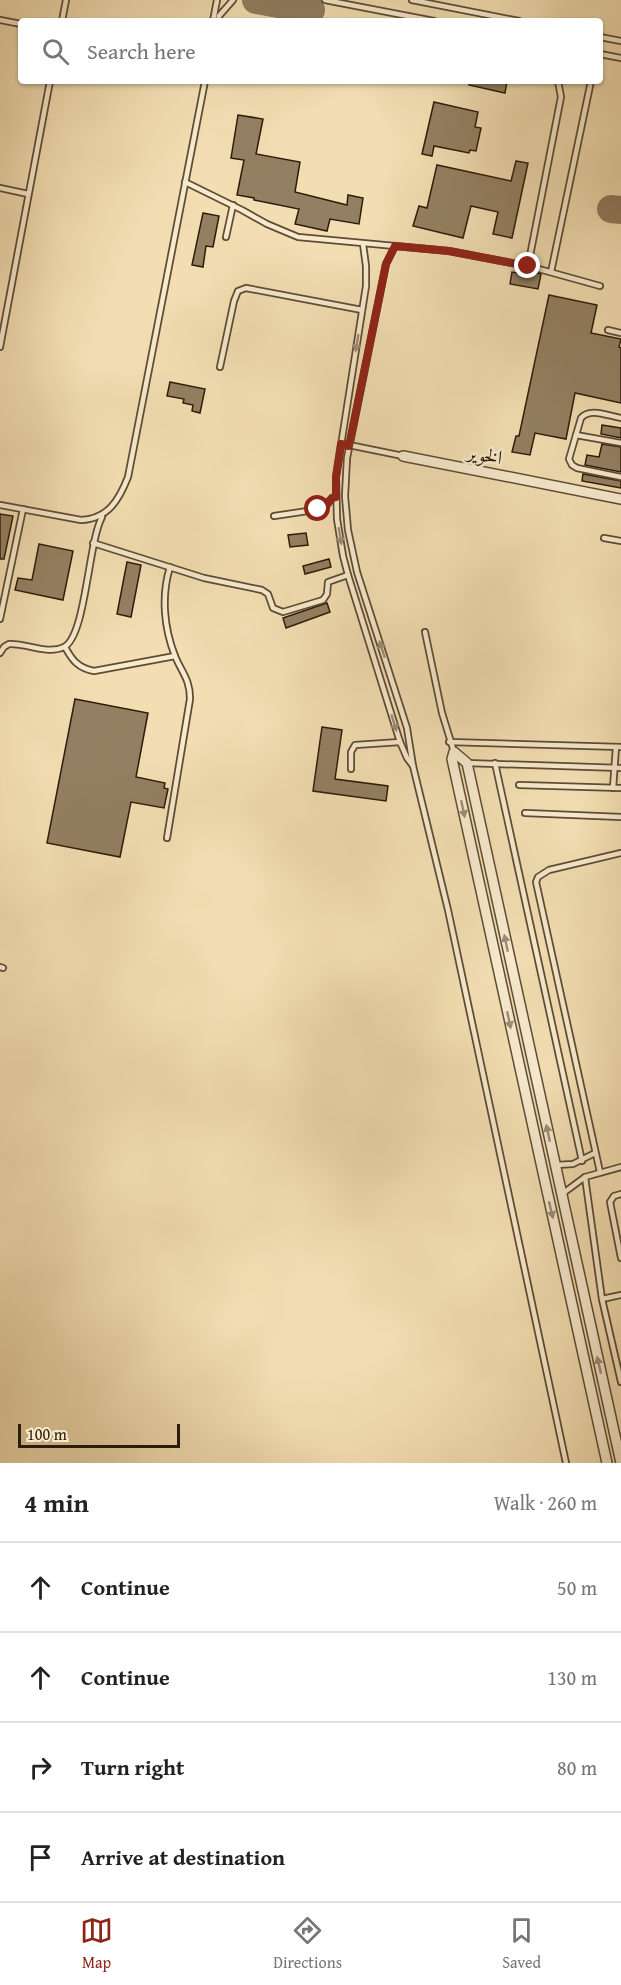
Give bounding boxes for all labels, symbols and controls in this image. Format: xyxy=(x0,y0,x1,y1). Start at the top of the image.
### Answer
search box xyxy=(18,18,603,84)
icon: search xyxy=(39,35,72,68)
text: Search here xyxy=(87,35,196,67)
route end xyxy=(514,252,540,278)
one-way arrow xyxy=(353,334,362,353)
street label: الخوير xyxy=(463,436,505,472)
route start xyxy=(304,495,330,521)
one-way arrow xyxy=(335,527,344,546)
one-way arrow xyxy=(377,640,386,658)
one-way arrow xyxy=(390,714,400,732)
one-way arrow xyxy=(459,800,469,818)
one-way arrow xyxy=(501,933,510,952)
one-way arrow xyxy=(505,1011,515,1029)
one-way arrow xyxy=(542,1124,552,1143)
one-way arrow xyxy=(547,1201,557,1220)
one-way arrow xyxy=(594,1355,603,1374)
scale bar xyxy=(18,1421,180,1448)
text: 100 m xyxy=(27,1422,67,1446)
text: 4 min xyxy=(24,1483,89,1522)
text: Walk · 260 m xyxy=(494,1488,597,1517)
icon: ahead xyxy=(24,1571,57,1604)
text: Continue xyxy=(81,1571,170,1603)
text: 50 m xyxy=(557,1573,597,1602)
icon: ahead xyxy=(24,1661,57,1694)
text: Continue xyxy=(81,1661,170,1693)
text: 130 m xyxy=(547,1663,597,1692)
icon: right xyxy=(24,1751,57,1784)
text: Turn right xyxy=(81,1751,184,1783)
text: 80 m xyxy=(557,1753,597,1782)
icon: arrive xyxy=(24,1841,57,1874)
text: Arrive at destination xyxy=(81,1841,285,1873)
tab: Map xyxy=(80,1914,113,1974)
tab: Directions xyxy=(273,1914,342,1974)
tab: Saved xyxy=(502,1914,541,1974)

